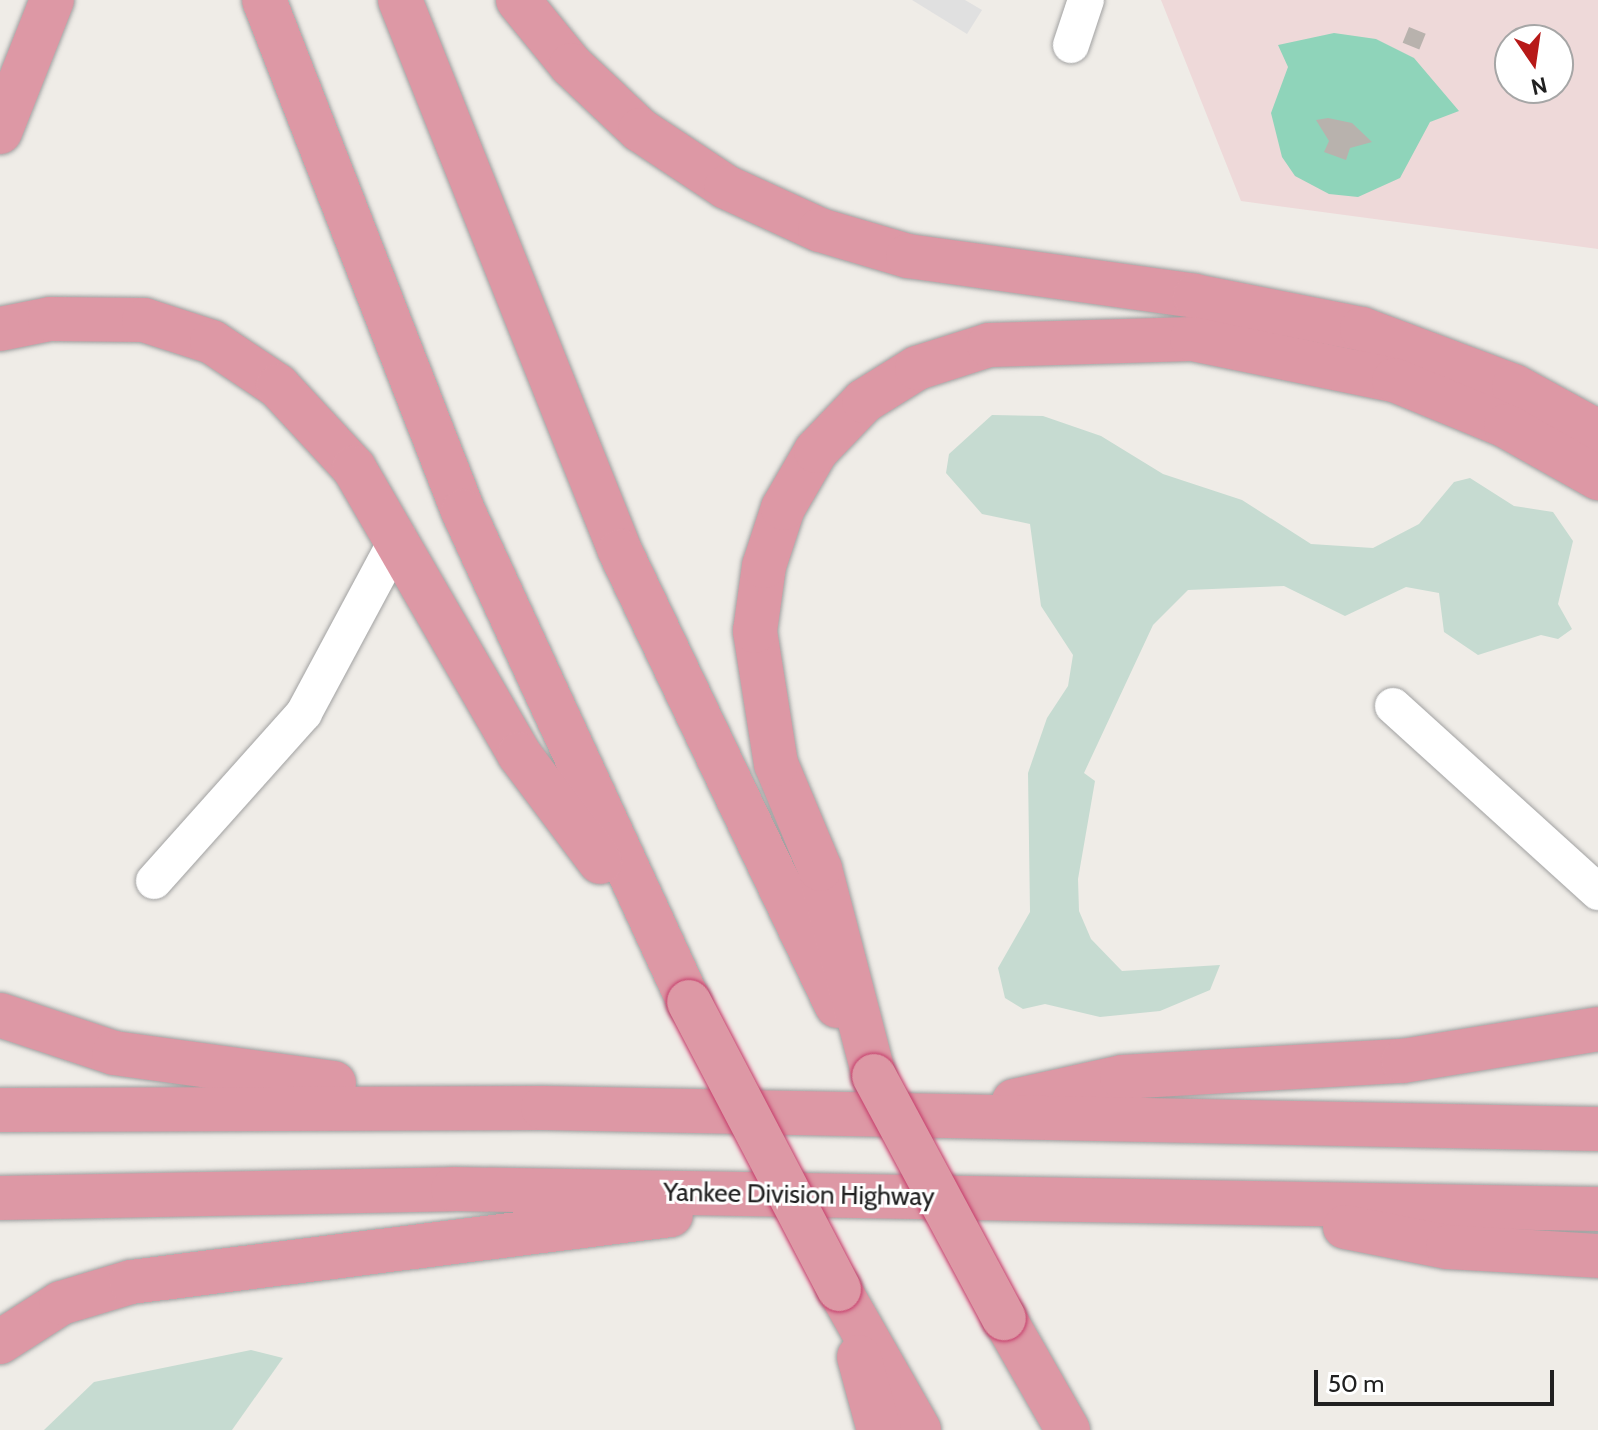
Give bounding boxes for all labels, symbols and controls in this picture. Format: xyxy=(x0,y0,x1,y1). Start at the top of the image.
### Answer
north arrow xyxy=(1494,24,1574,104)
text: N xyxy=(1528,71,1550,101)
street label: Yankee Division Highway xyxy=(663,1177,935,1213)
scale bar xyxy=(1318,1354,1558,1404)
text: 50 m xyxy=(1328,1369,1384,1398)

